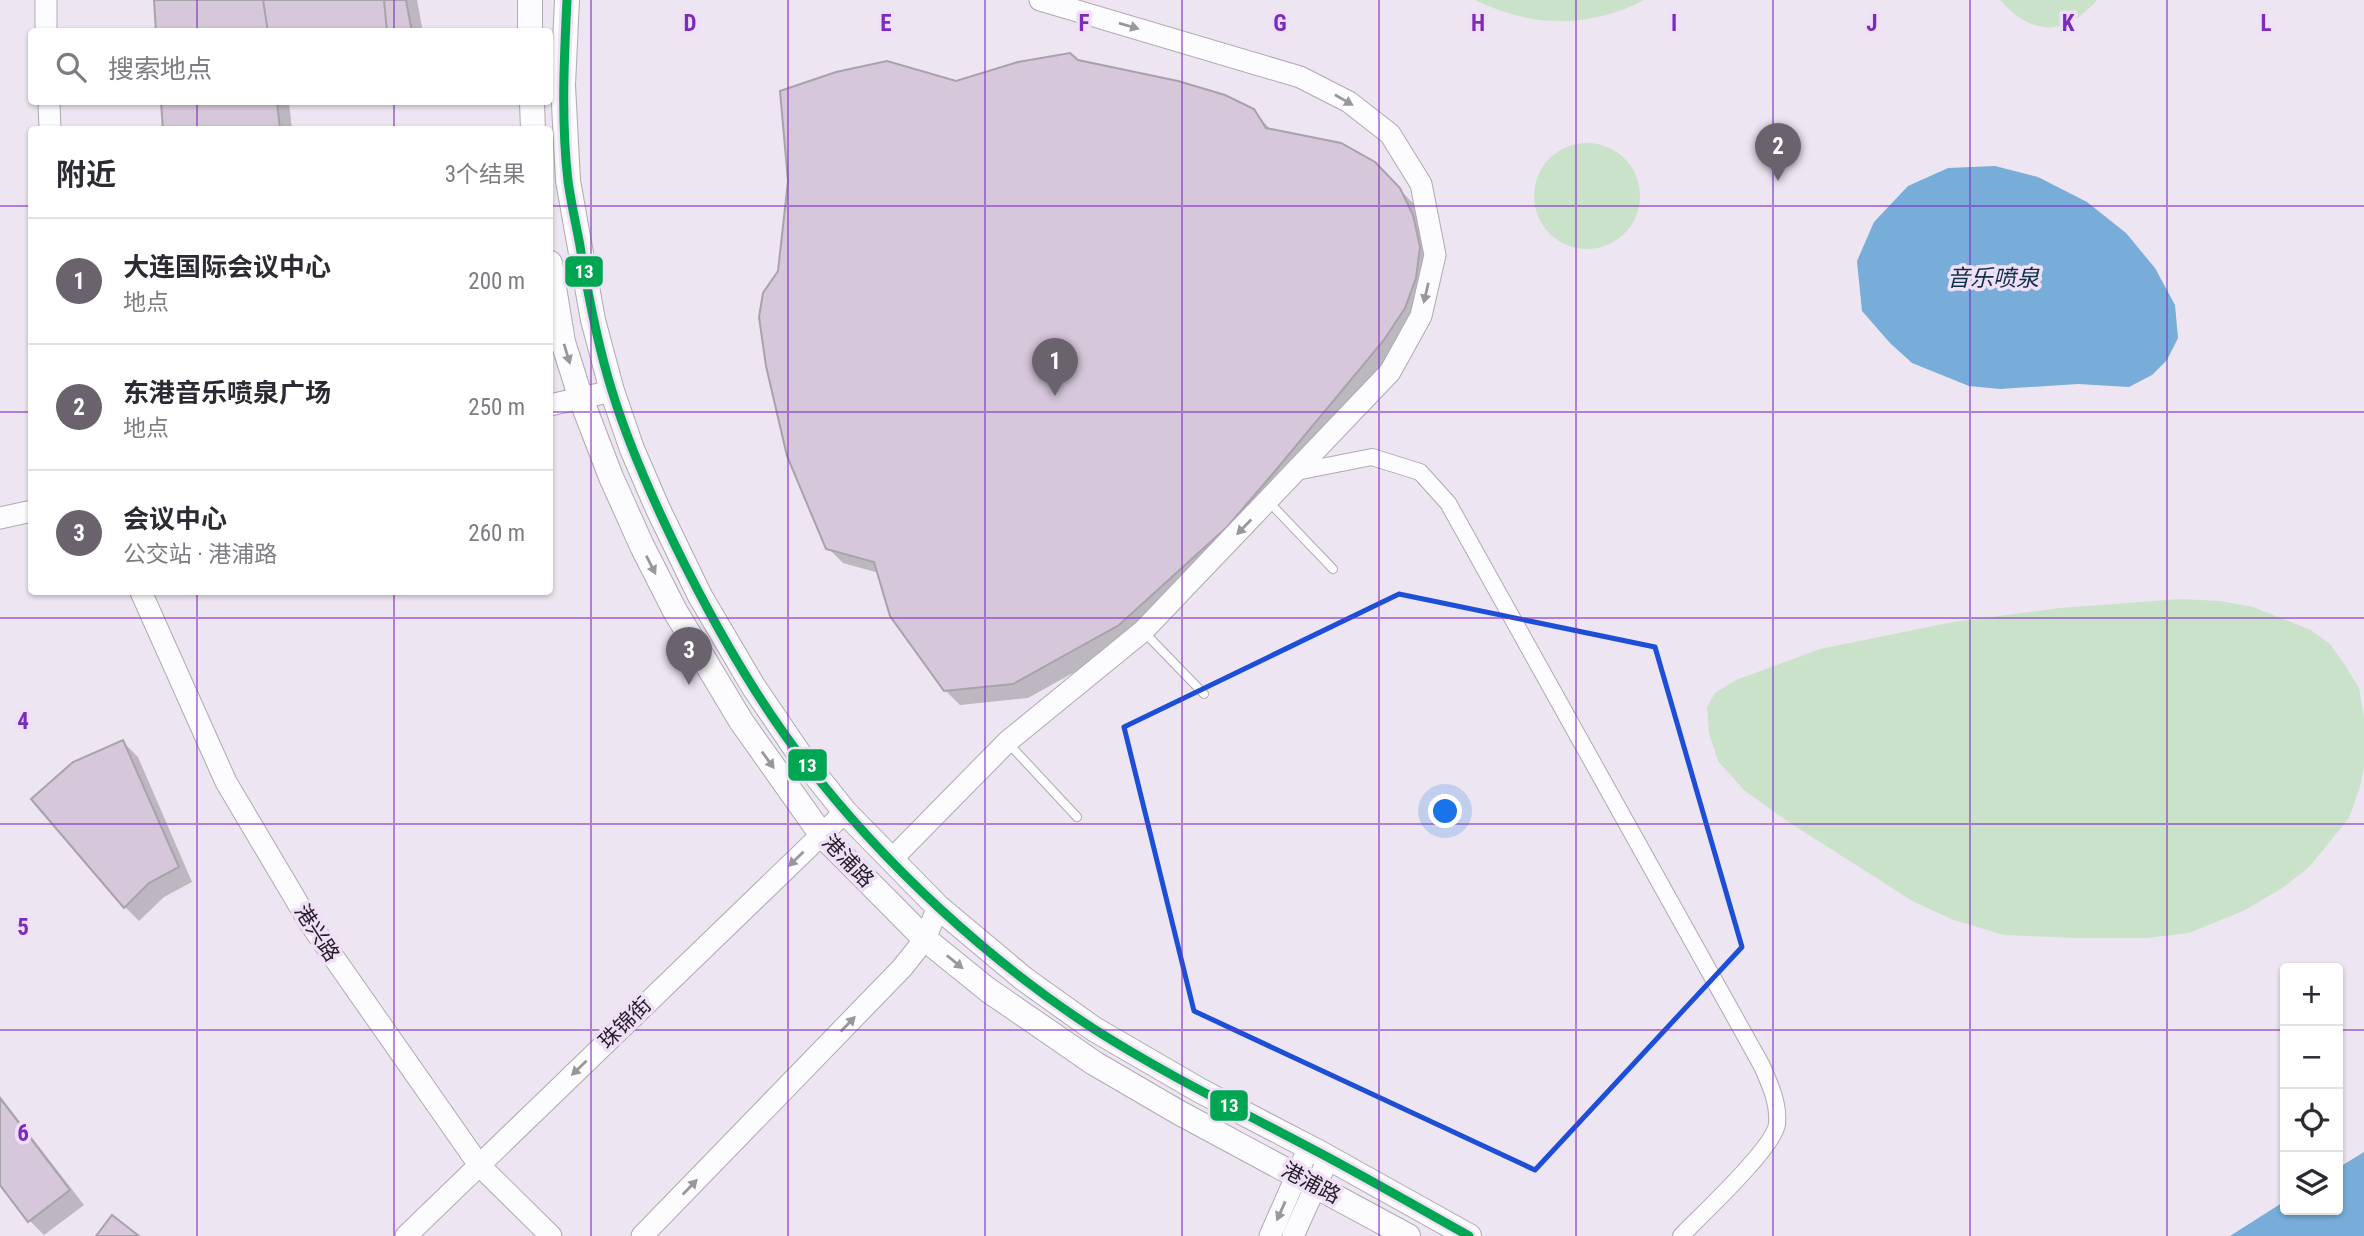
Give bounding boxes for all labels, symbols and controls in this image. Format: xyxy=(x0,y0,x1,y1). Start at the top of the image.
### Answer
text: D xyxy=(684,10,697,37)
text: E xyxy=(880,10,892,37)
text: F xyxy=(1079,10,1090,37)
text: G xyxy=(1273,10,1287,37)
text: H xyxy=(1471,10,1485,37)
text: I xyxy=(1671,10,1677,37)
text: J xyxy=(1866,10,1878,37)
text: K xyxy=(2062,10,2075,37)
text: L xyxy=(2260,10,2272,37)
one-way arrow xyxy=(1119,22,1140,32)
search box xyxy=(28,28,553,105)
icon: search xyxy=(52,48,90,86)
text: 搜索地点 xyxy=(108,54,212,84)
one-way arrow xyxy=(1334,93,1353,106)
pin: 2 xyxy=(1755,123,1801,181)
text: 附近 xyxy=(56,157,116,192)
text: 3个结果 xyxy=(445,161,525,188)
text: 大连国际会议中心 xyxy=(123,252,331,282)
line badge: 13 xyxy=(564,255,604,288)
text: 13 xyxy=(574,260,594,283)
water label: 音乐喷泉 xyxy=(1947,265,2040,292)
text: 1 xyxy=(73,268,85,295)
text: 200 m xyxy=(468,268,525,295)
one-way arrow xyxy=(1420,282,1431,304)
text: 地点 xyxy=(123,289,169,316)
pin: 1 xyxy=(1032,338,1078,396)
one-way arrow xyxy=(562,344,572,365)
text: 东港音乐喷泉广场 xyxy=(123,378,331,408)
text: 2 xyxy=(73,394,85,421)
text: 250 m xyxy=(468,394,525,421)
text: 地点 xyxy=(123,415,169,442)
text: 会议中心 xyxy=(123,504,227,534)
one-way arrow xyxy=(1236,518,1252,535)
text: 3 xyxy=(73,520,85,547)
text: 260 m xyxy=(468,520,525,547)
text: 公交站 · 港浦路 xyxy=(123,541,277,568)
one-way arrow xyxy=(646,555,657,575)
pin: 3 xyxy=(666,627,712,685)
text: 4 xyxy=(17,708,29,735)
line badge: 13 xyxy=(787,748,828,782)
one-way arrow xyxy=(761,751,775,769)
text: 13 xyxy=(797,754,817,777)
your location xyxy=(1428,794,1462,828)
street label: 港浦路 xyxy=(817,830,879,892)
one-way arrow xyxy=(788,850,805,866)
street label: 港兴路 xyxy=(290,900,344,966)
text: 5 xyxy=(17,914,29,941)
one-way arrow xyxy=(945,955,963,970)
map controls xyxy=(2280,963,2343,1215)
button: + xyxy=(2280,963,2343,1026)
street label: 珠锦街 xyxy=(594,992,656,1054)
one-way arrow xyxy=(840,1015,857,1032)
button: − xyxy=(2280,1026,2343,1089)
one-way arrow xyxy=(571,1059,588,1075)
line badge: 13 xyxy=(1209,1089,1249,1122)
button: locate xyxy=(2280,1089,2343,1152)
text: 13 xyxy=(1219,1094,1239,1117)
text: 6 xyxy=(17,1120,29,1147)
button: layers xyxy=(2280,1152,2343,1215)
street label: 港浦路 xyxy=(1278,1158,1344,1208)
one-way arrow xyxy=(681,1179,697,1196)
one-way arrow xyxy=(1275,1201,1287,1221)

